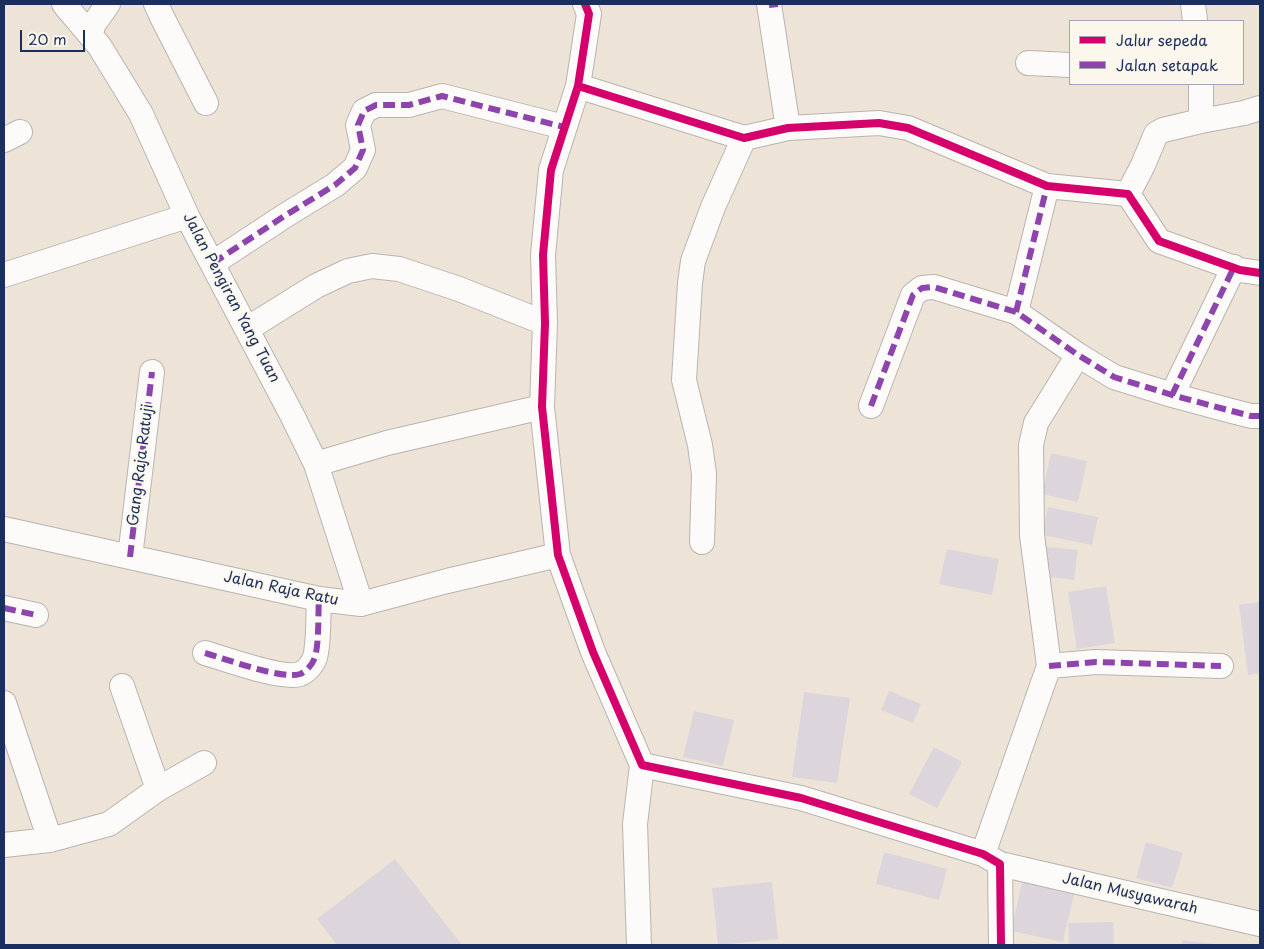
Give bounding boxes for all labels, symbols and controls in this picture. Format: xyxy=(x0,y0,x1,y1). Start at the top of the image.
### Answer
scale bar xyxy=(22,20,88,52)
legend xyxy=(1069,20,1244,85)
text: 20 m xyxy=(28,27,67,50)
text: Jalur sepeda xyxy=(1116,28,1207,51)
text: Jalan setapak xyxy=(1116,53,1218,76)
street label: Jalan Pengiran Yang Tuan xyxy=(179,210,283,386)
street label: Gang Raja Ratuji xyxy=(125,403,157,527)
street label: Jalan Raja Ratu xyxy=(222,568,340,610)
street label: Jalan Musyawarah xyxy=(1060,870,1200,918)

